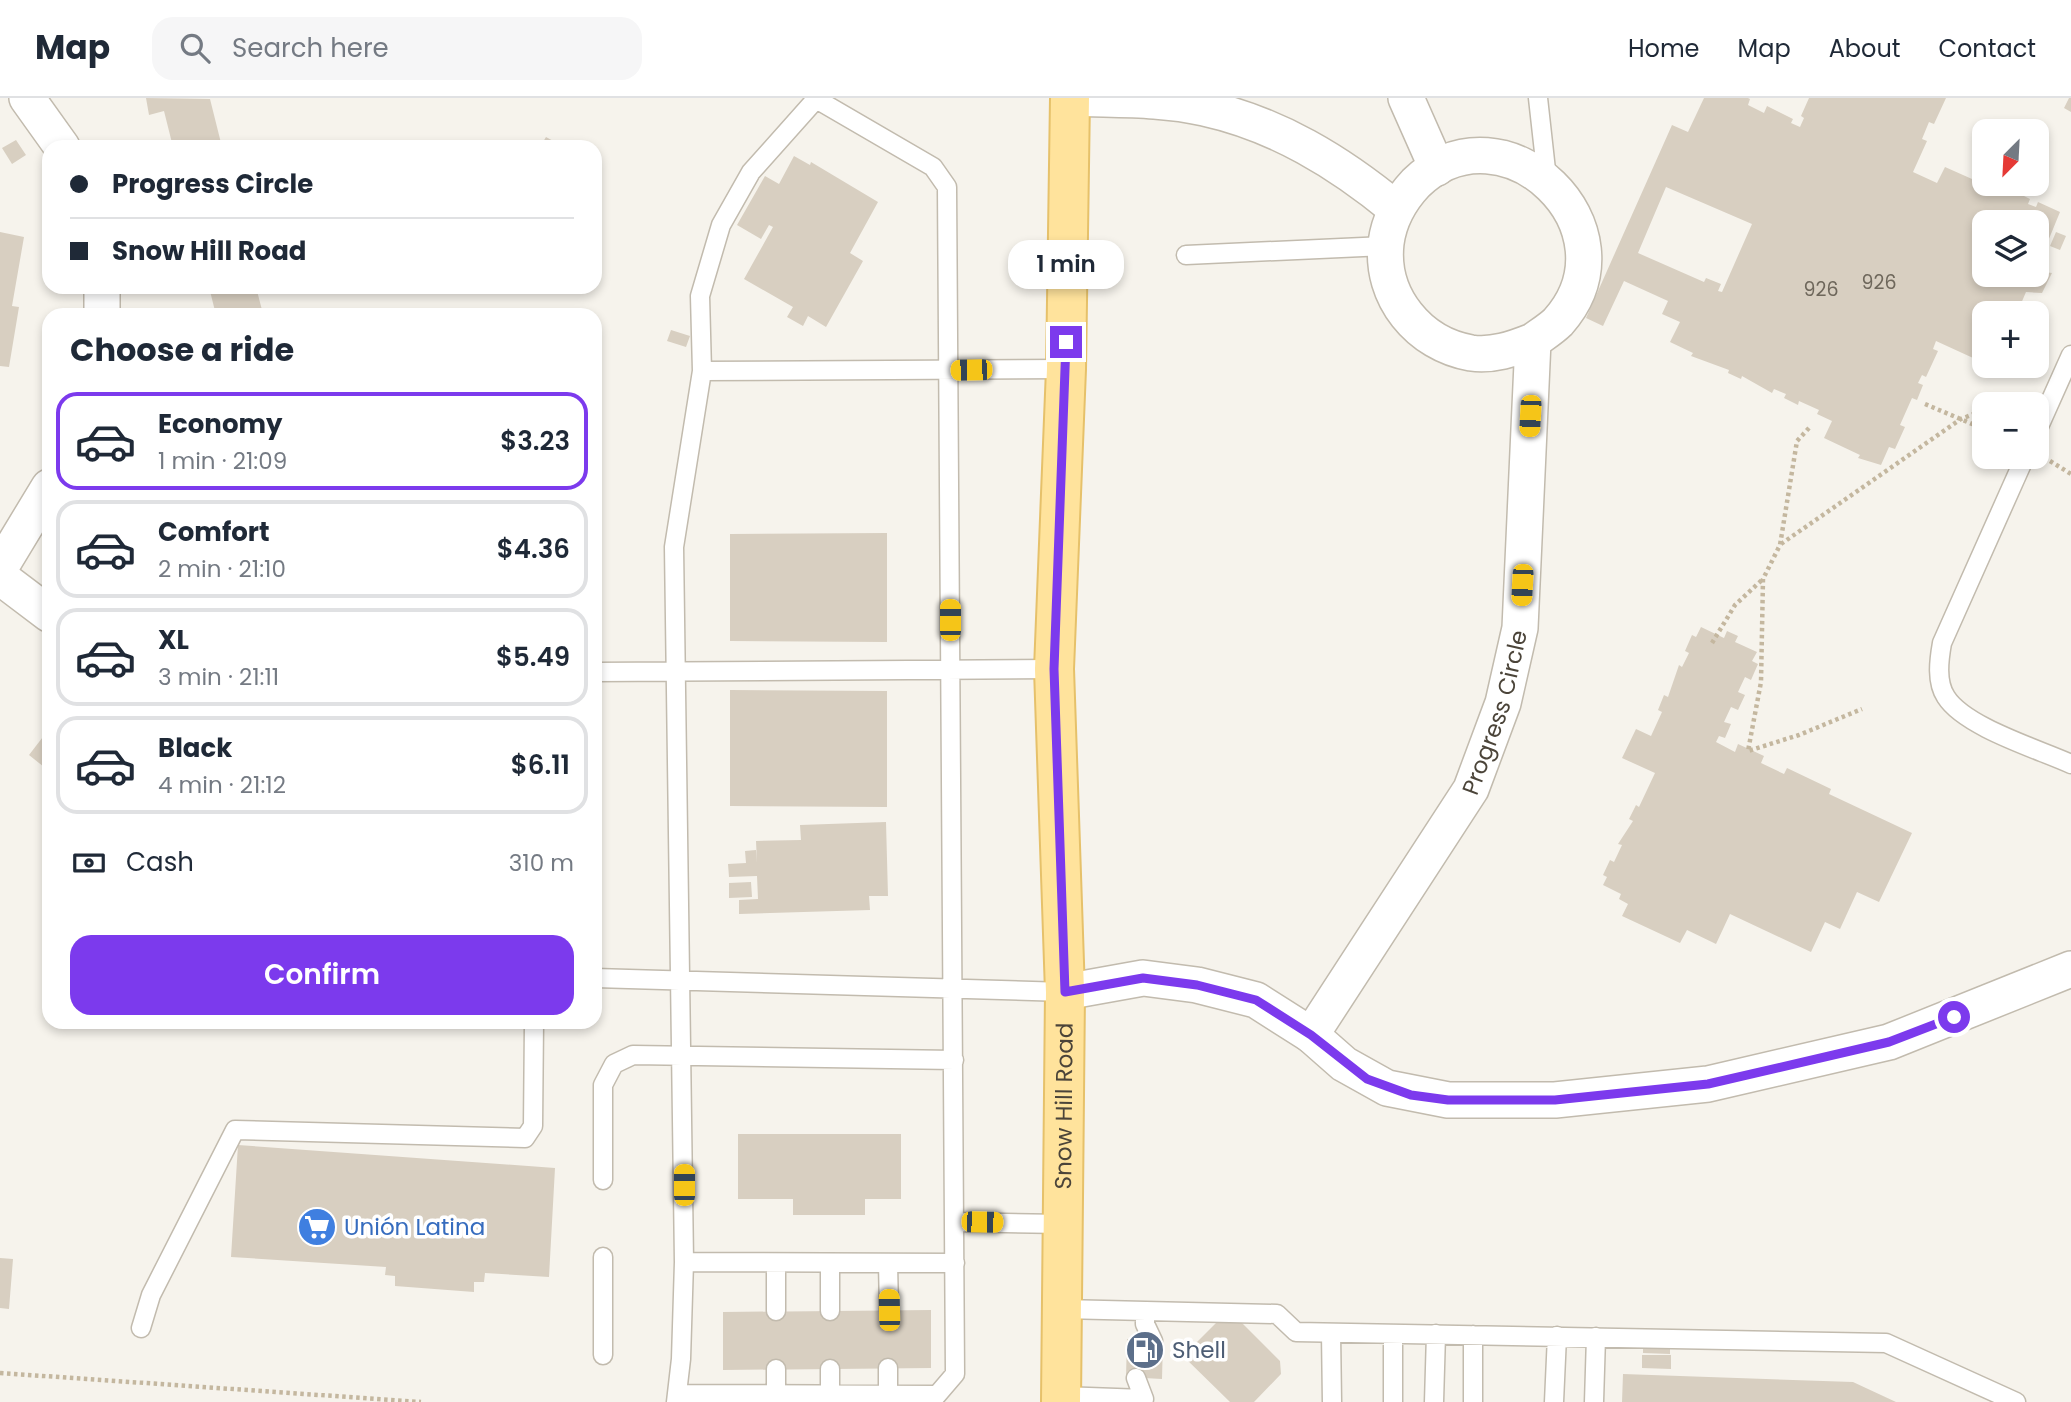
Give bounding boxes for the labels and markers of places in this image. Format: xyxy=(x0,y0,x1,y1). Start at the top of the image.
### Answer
supermarket icon: Unión Latina xyxy=(296,1206,338,1248)
place label: Unión Latina xyxy=(344,1211,485,1243)
fuel station icon: Shell xyxy=(1124,1329,1166,1371)
place label: Shell xyxy=(1172,1334,1226,1366)

